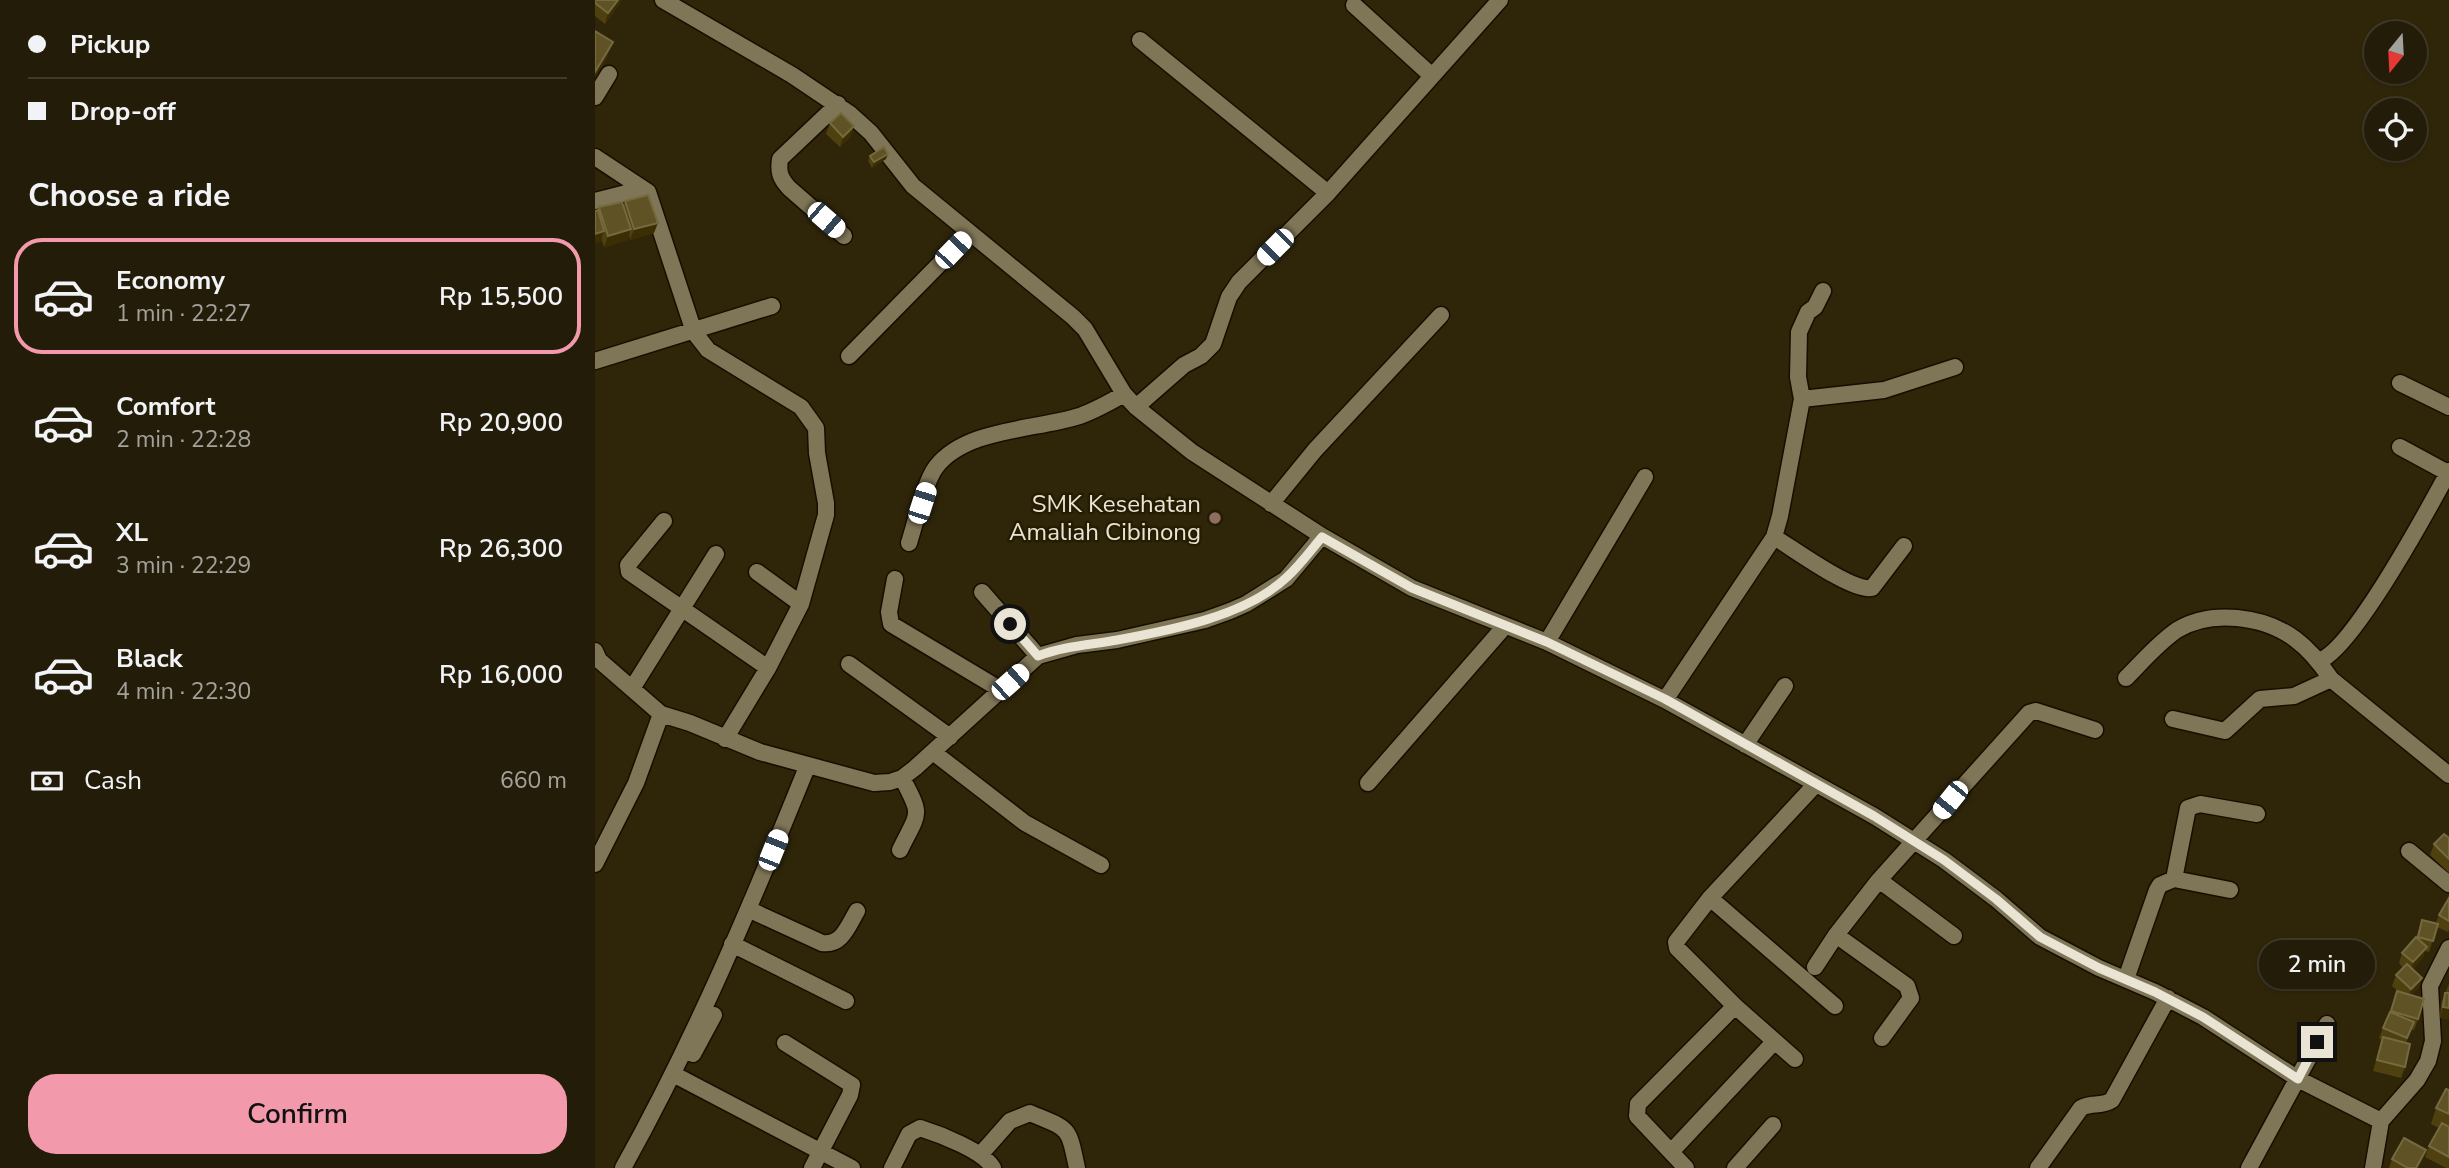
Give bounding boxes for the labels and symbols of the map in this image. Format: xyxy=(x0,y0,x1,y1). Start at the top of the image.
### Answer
north arrow xyxy=(2364,21,2427,84)
car xyxy=(804,198,849,242)
car xyxy=(1253,225,1298,269)
car xyxy=(931,228,976,272)
car xyxy=(906,480,939,526)
place label: SMK Kesehatan Amaliah Cibinong xyxy=(1009,488,1201,548)
marker: SMK Kesehatan Amaliah Cibinong xyxy=(1207,510,1223,526)
route start xyxy=(994,608,1026,640)
car xyxy=(988,660,1033,704)
car xyxy=(1929,777,1972,823)
car xyxy=(756,827,791,873)
callout: 2 min xyxy=(2259,940,2375,990)
route end xyxy=(2301,1026,2333,1058)

